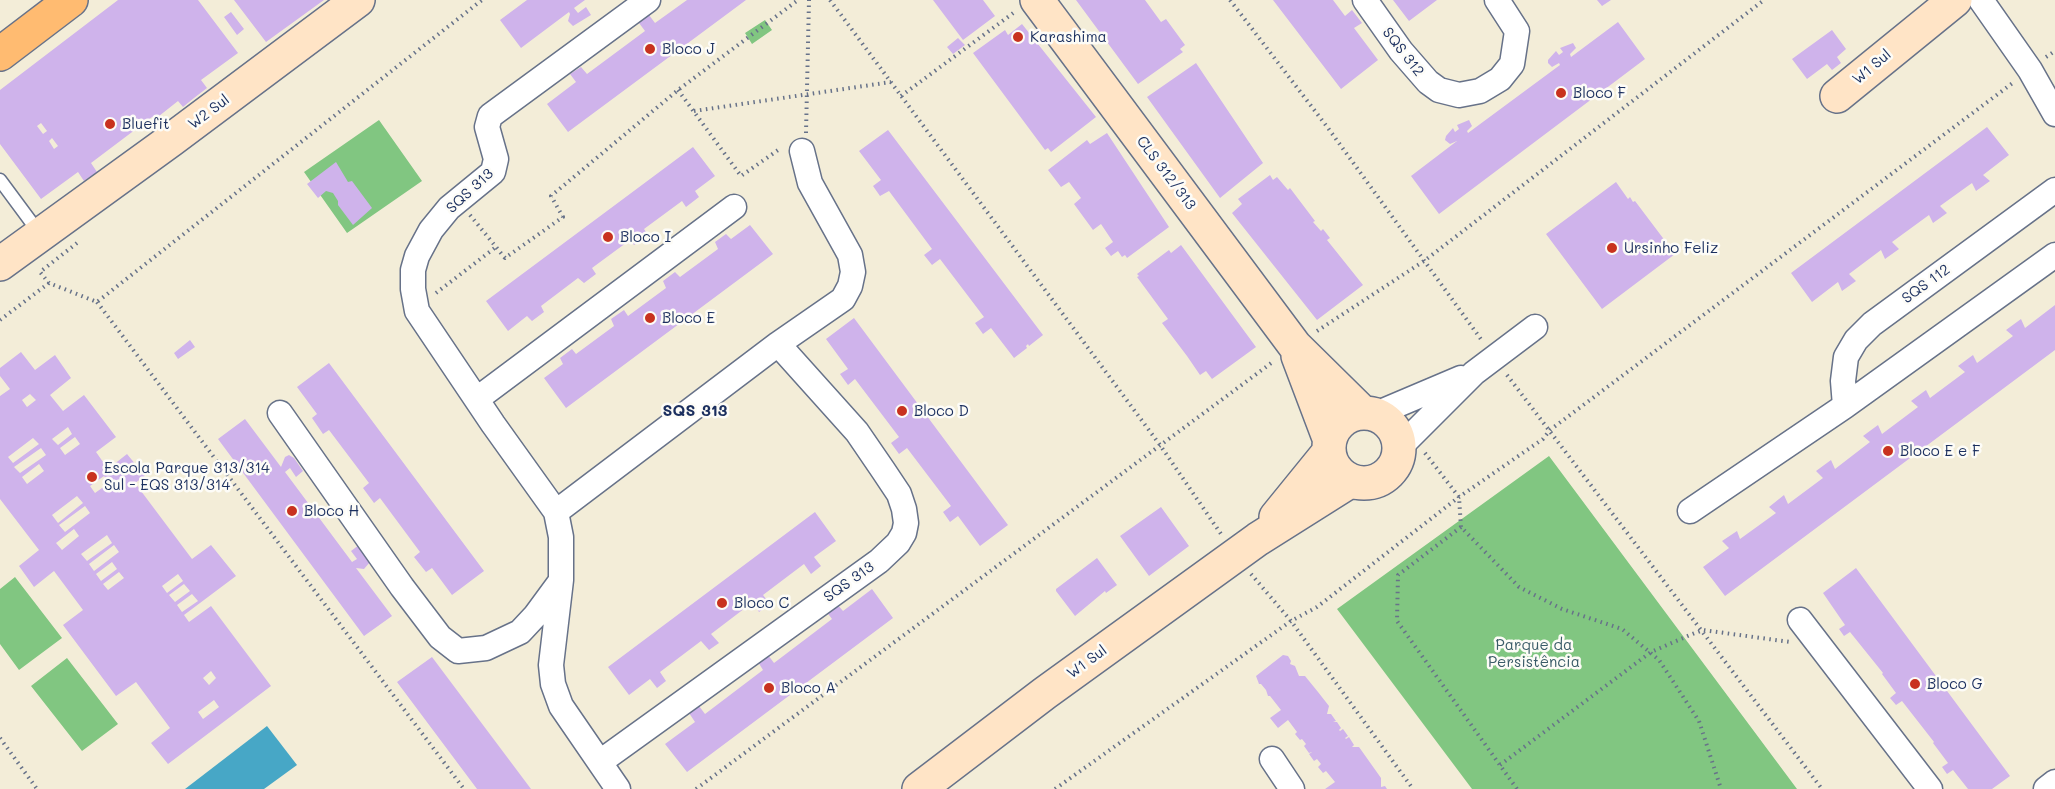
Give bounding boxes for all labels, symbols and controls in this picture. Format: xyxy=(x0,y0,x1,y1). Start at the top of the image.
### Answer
street label: SQS 312 xyxy=(1378,24,1428,80)
place label: Karashima xyxy=(1030,28,1107,46)
marker: Karashima xyxy=(1011,30,1025,44)
place label: Bloco J xyxy=(662,40,715,58)
marker: Bloco J xyxy=(643,42,657,56)
street label: W1 Sul xyxy=(1849,46,1895,88)
place label: Bloco F xyxy=(1573,84,1626,102)
marker: Bloco F xyxy=(1554,86,1568,100)
street label: W2 Sul xyxy=(185,91,233,133)
place label: Bluefit xyxy=(122,115,170,133)
marker: Bluefit xyxy=(103,117,117,131)
street label: CLS 312/313 xyxy=(1132,133,1200,213)
street label: SQS 313 xyxy=(443,165,497,217)
place label: Bloco I xyxy=(620,228,671,246)
marker: Bloco I xyxy=(601,230,615,244)
place label: Ursinho Feliz xyxy=(1624,239,1718,257)
marker: Ursinho Feliz xyxy=(1605,241,1619,255)
street label: SQS 112 xyxy=(1898,261,1954,307)
place label: Bloco E xyxy=(662,309,715,327)
marker: Bloco E xyxy=(643,311,657,325)
district label: SQS 313 xyxy=(663,401,727,421)
place label: Bloco D xyxy=(914,402,969,420)
marker: Bloco D xyxy=(895,404,909,418)
place label: Bloco E e F xyxy=(1900,442,1980,460)
marker: Bloco E e F xyxy=(1881,444,1895,458)
place label: Escola Parque 313/314 Sul - EQS 313/314 xyxy=(104,459,270,494)
marker: Escola Parque 313/314 Sul - EQS 313/314 xyxy=(85,470,99,484)
place label: Bloco H xyxy=(304,502,359,520)
marker: Bloco H xyxy=(285,504,299,518)
street label: SQS 313 xyxy=(820,558,878,606)
place label: Bloco C xyxy=(734,594,789,612)
marker: Bloco C xyxy=(715,596,729,610)
park label: Parque da Persistência xyxy=(1488,636,1580,671)
street label: W1 Sul xyxy=(1063,641,1111,683)
place label: Bloco G xyxy=(1927,675,1983,693)
marker: Bloco G xyxy=(1908,677,1922,691)
place label: Bloco A xyxy=(781,679,836,697)
marker: Bloco A xyxy=(762,681,776,695)

